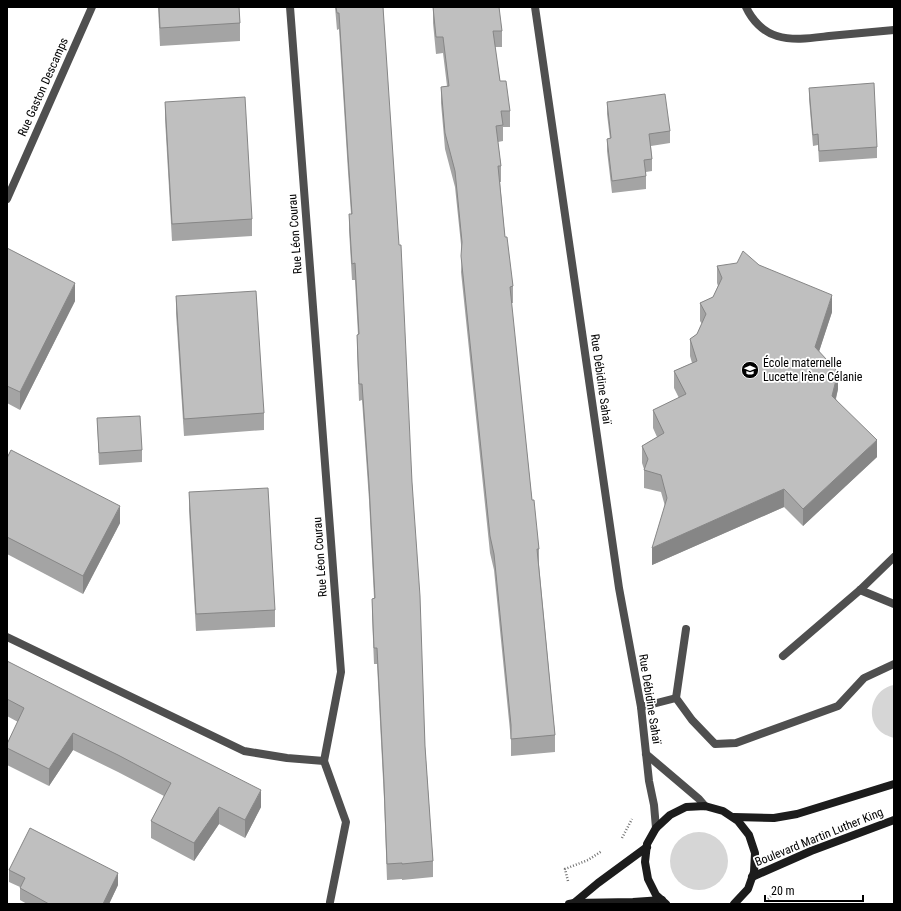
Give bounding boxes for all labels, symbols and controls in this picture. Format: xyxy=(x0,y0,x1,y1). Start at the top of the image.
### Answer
street label: Rue Gaston Descamps xyxy=(15,35,71,139)
street label: Rue Léon Courau xyxy=(285,193,305,274)
street label: Rue Débidine Sahaï xyxy=(588,333,614,426)
place label: École maternelle Lucette Irène Célanie xyxy=(763,355,863,384)
school or university icon: École maternelle Lucette Irène Célanie xyxy=(740,360,760,380)
street label: Rue Léon Courau xyxy=(310,516,330,597)
street label: Rue Débidine Sahaï xyxy=(636,653,664,746)
street label: Boulevard Martin Luther King xyxy=(753,805,885,869)
scale bar xyxy=(765,877,863,903)
text: 20 m xyxy=(771,884,795,898)

